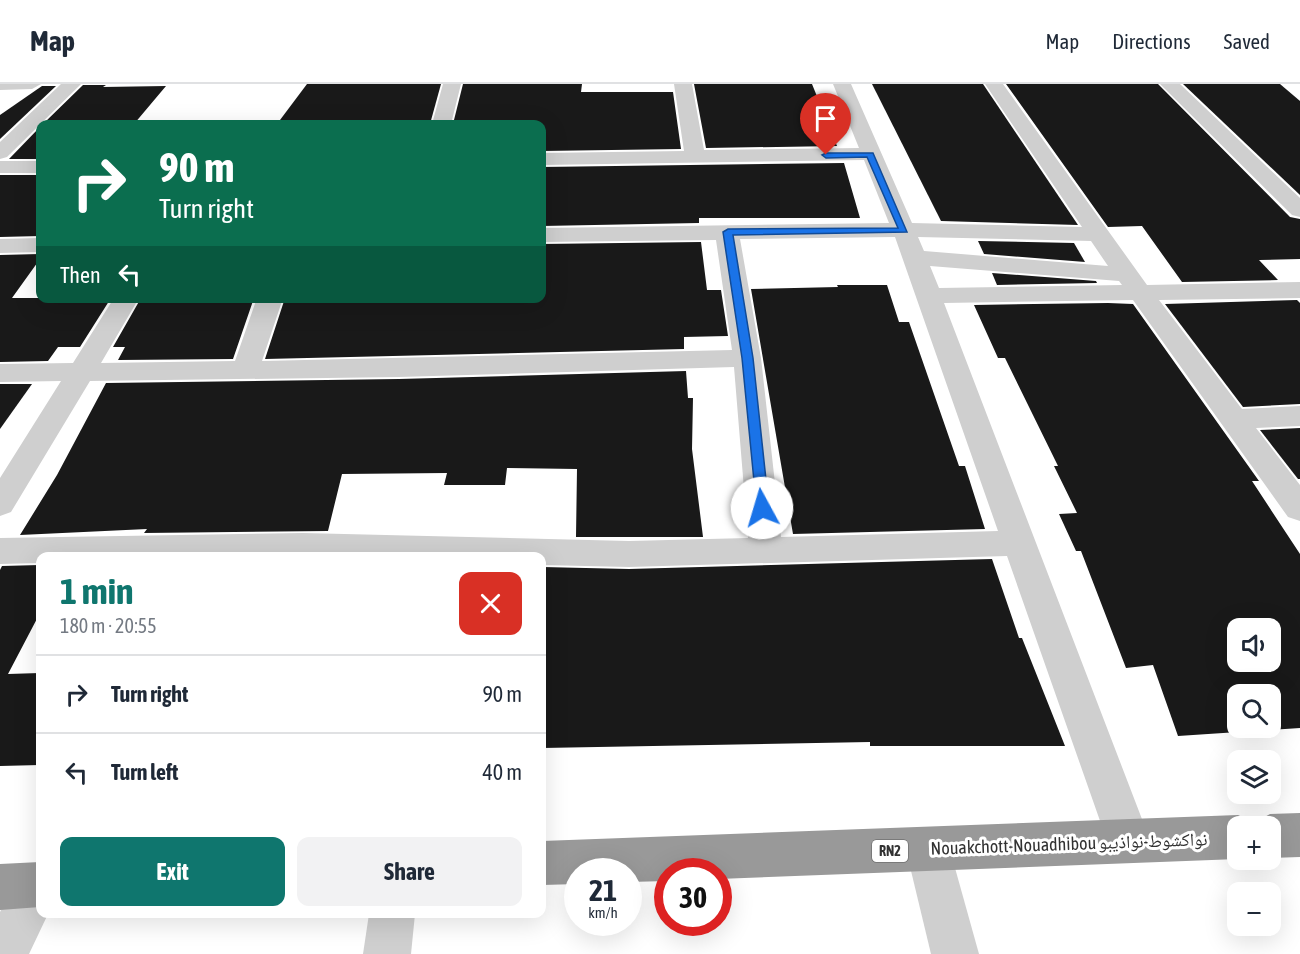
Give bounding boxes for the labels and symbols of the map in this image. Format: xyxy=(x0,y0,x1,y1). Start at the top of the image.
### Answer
pin xyxy=(800,93,851,155)
position arrow xyxy=(730,476,794,540)
street label: Nouakchott-Nouadhibou نواكشوط-نواذيبو xyxy=(930,828,1208,859)
road number: RN2 xyxy=(872,840,908,862)
speed limit sign: 30 xyxy=(654,858,732,936)

